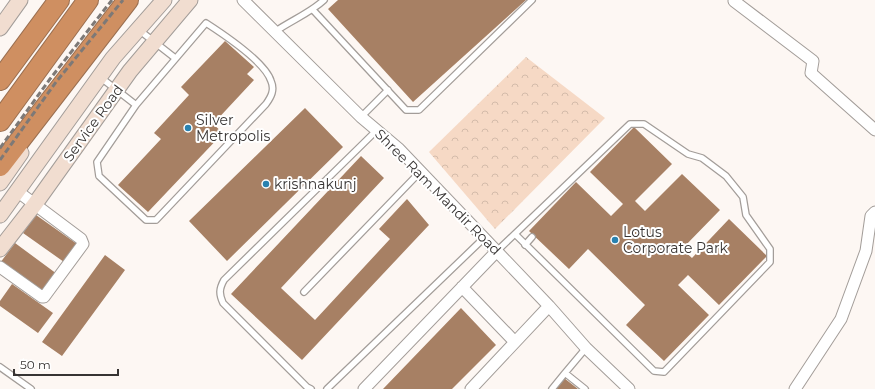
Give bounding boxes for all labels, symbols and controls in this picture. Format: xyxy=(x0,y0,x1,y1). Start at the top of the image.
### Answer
street label: Service Road xyxy=(59,81,127,165)
place label: Silver Metropolis xyxy=(196,111,271,145)
marker: Silver Metropolis xyxy=(183,123,193,133)
street label: Shree Ram Mandir Road xyxy=(371,125,505,259)
place label: krishnakunj xyxy=(274,175,357,193)
marker: krishnakunj xyxy=(261,179,271,189)
place label: Lotus Corporate Park xyxy=(623,223,729,257)
marker: Lotus Corporate Park xyxy=(610,235,620,245)
scale bar xyxy=(14,351,118,377)
text: 50 m xyxy=(20,357,51,372)

